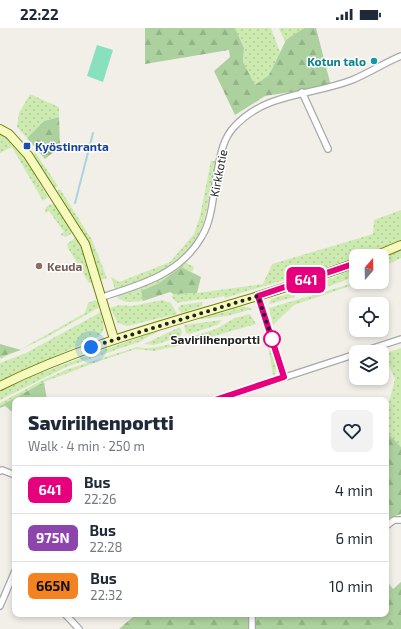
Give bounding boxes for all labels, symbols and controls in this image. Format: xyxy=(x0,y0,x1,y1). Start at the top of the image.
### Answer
text: 22:22 xyxy=(20,5,59,23)
place label: Kotun talo xyxy=(307,54,366,68)
marker: Kotun talo xyxy=(369,56,379,66)
place label: Kyöstinranta xyxy=(35,139,109,154)
marker: Kyöstinranta xyxy=(22,141,32,151)
street label: Kirkkotie xyxy=(207,148,229,198)
north arrow xyxy=(349,249,389,289)
map controls xyxy=(349,249,389,385)
place label: Keuda xyxy=(47,259,82,273)
marker: Keuda xyxy=(34,261,44,271)
line badge: 641 xyxy=(283,267,329,293)
text: 641 xyxy=(294,271,318,288)
button: locate xyxy=(349,297,389,337)
marker: Saviriihenportti xyxy=(263,330,281,348)
place label: Saviriihenportti xyxy=(171,332,260,346)
your location xyxy=(81,337,101,357)
button: layers xyxy=(349,345,389,385)
button: heart xyxy=(331,410,373,452)
text: Saviriihenportti xyxy=(28,411,174,434)
text: Walk · 4 min · 250 m xyxy=(28,438,145,454)
text: Bus xyxy=(84,473,110,491)
text: 641 xyxy=(38,481,62,498)
text: 4 min xyxy=(335,481,373,499)
text: 22:26 xyxy=(84,491,116,507)
text: Bus xyxy=(90,521,116,539)
text: 975N xyxy=(36,529,70,546)
text: 6 min xyxy=(335,529,373,547)
text: 22:28 xyxy=(90,539,122,555)
text: Bus xyxy=(90,569,117,587)
text: 665N xyxy=(36,577,70,594)
text: 10 min xyxy=(329,577,373,595)
text: 22:32 xyxy=(90,587,123,603)

